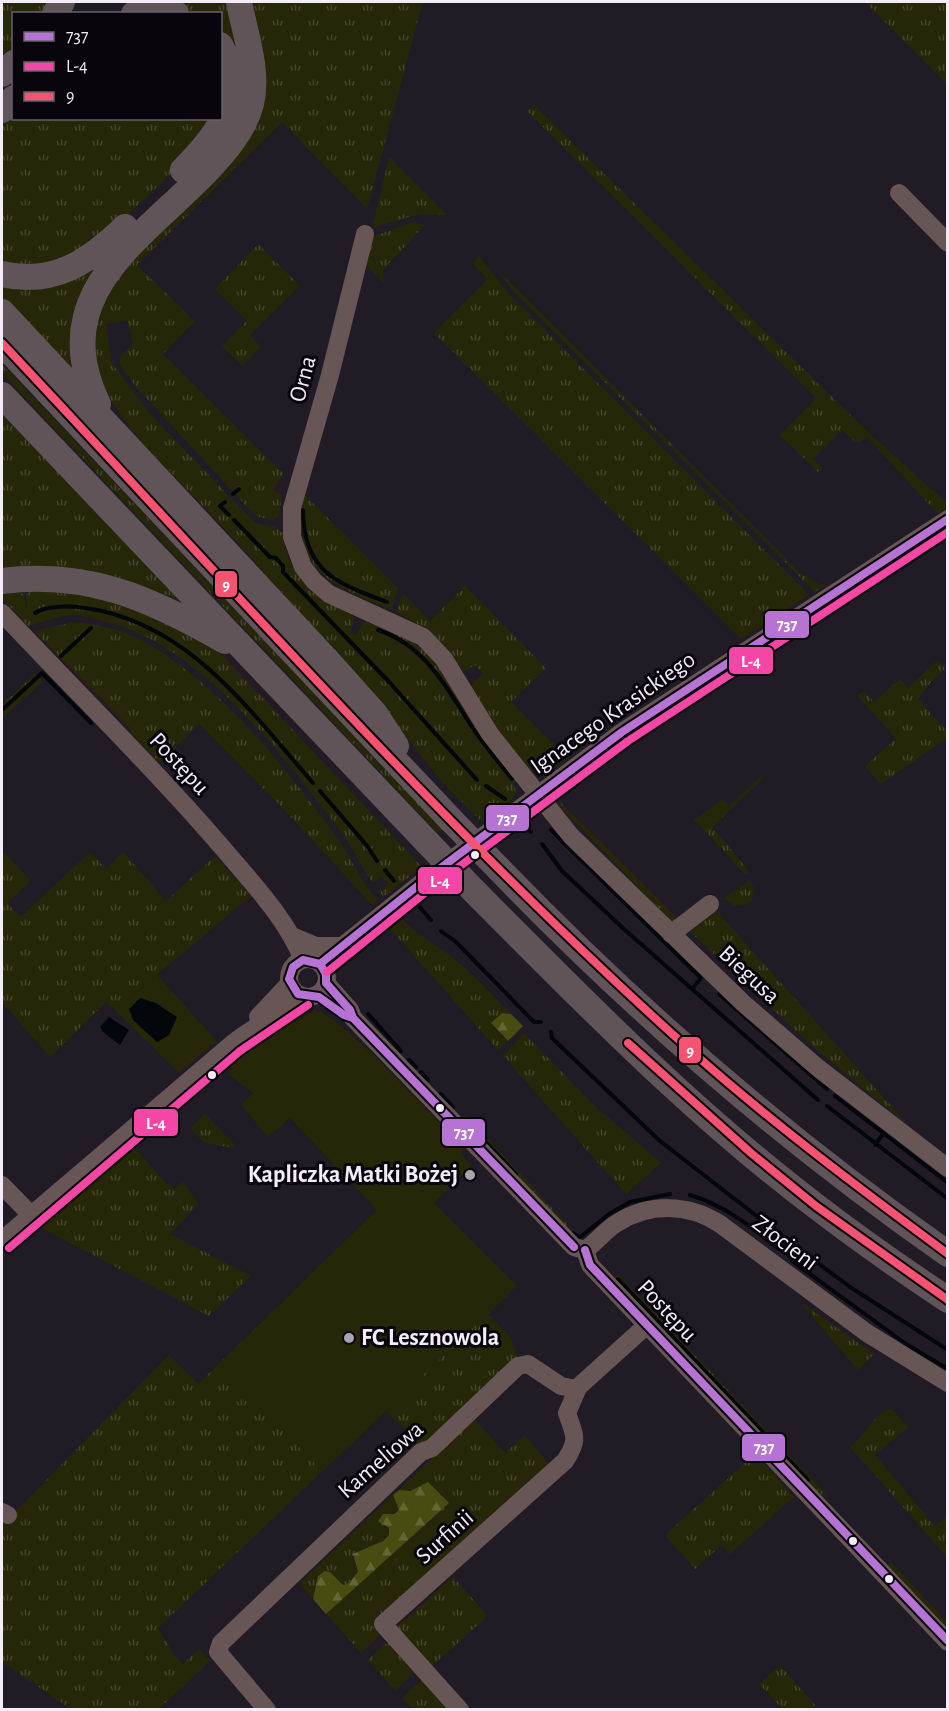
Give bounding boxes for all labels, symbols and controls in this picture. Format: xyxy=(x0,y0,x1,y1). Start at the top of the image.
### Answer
legend xyxy=(12,12,222,120)
text: 737 xyxy=(66,28,88,46)
text: L-4 xyxy=(66,58,88,76)
text: 9 xyxy=(66,88,74,106)
street label: Orna xyxy=(285,353,321,405)
line badge: 9 xyxy=(214,570,238,598)
text: 9 xyxy=(222,577,230,593)
line badge: 737 xyxy=(764,610,810,639)
text: 737 xyxy=(777,617,797,633)
line badge: L-4 xyxy=(728,646,774,675)
street label: Ignacego Krasickiego xyxy=(526,647,700,779)
text: L-4 xyxy=(741,654,761,670)
street label: Postępu xyxy=(145,728,213,800)
line badge: 737 xyxy=(485,804,530,832)
text: 737 xyxy=(497,811,517,827)
unlabelled marker xyxy=(469,849,481,861)
line badge: L-4 xyxy=(417,866,463,895)
text: L-4 xyxy=(430,874,450,890)
street label: Biegusa xyxy=(714,941,784,1009)
line badge: 9 xyxy=(678,1036,702,1064)
text: 9 xyxy=(686,1043,694,1059)
unlabelled marker xyxy=(206,1069,218,1081)
unlabelled marker xyxy=(434,1102,446,1114)
line badge: L-4 xyxy=(133,1108,179,1137)
text: L-4 xyxy=(146,1116,166,1132)
line badge: 737 xyxy=(441,1118,486,1147)
text: 737 xyxy=(454,1125,474,1141)
place label: Kapliczka Matki Bożej xyxy=(248,1163,458,1187)
marker: Kapliczka Matki Bożej xyxy=(463,1168,477,1182)
street label: Złocieni xyxy=(748,1211,822,1275)
street label: Postępu xyxy=(633,1275,701,1347)
place label: FC Lesznowola xyxy=(361,1326,499,1350)
marker: FC Lesznowola xyxy=(342,1331,356,1345)
street label: Kameliowa xyxy=(334,1417,428,1503)
line badge: 737 xyxy=(741,1433,786,1462)
text: 737 xyxy=(754,1440,774,1456)
street label: Surfinii xyxy=(412,1505,478,1569)
unlabelled marker xyxy=(847,1535,859,1547)
unlabelled marker xyxy=(883,1573,895,1585)

